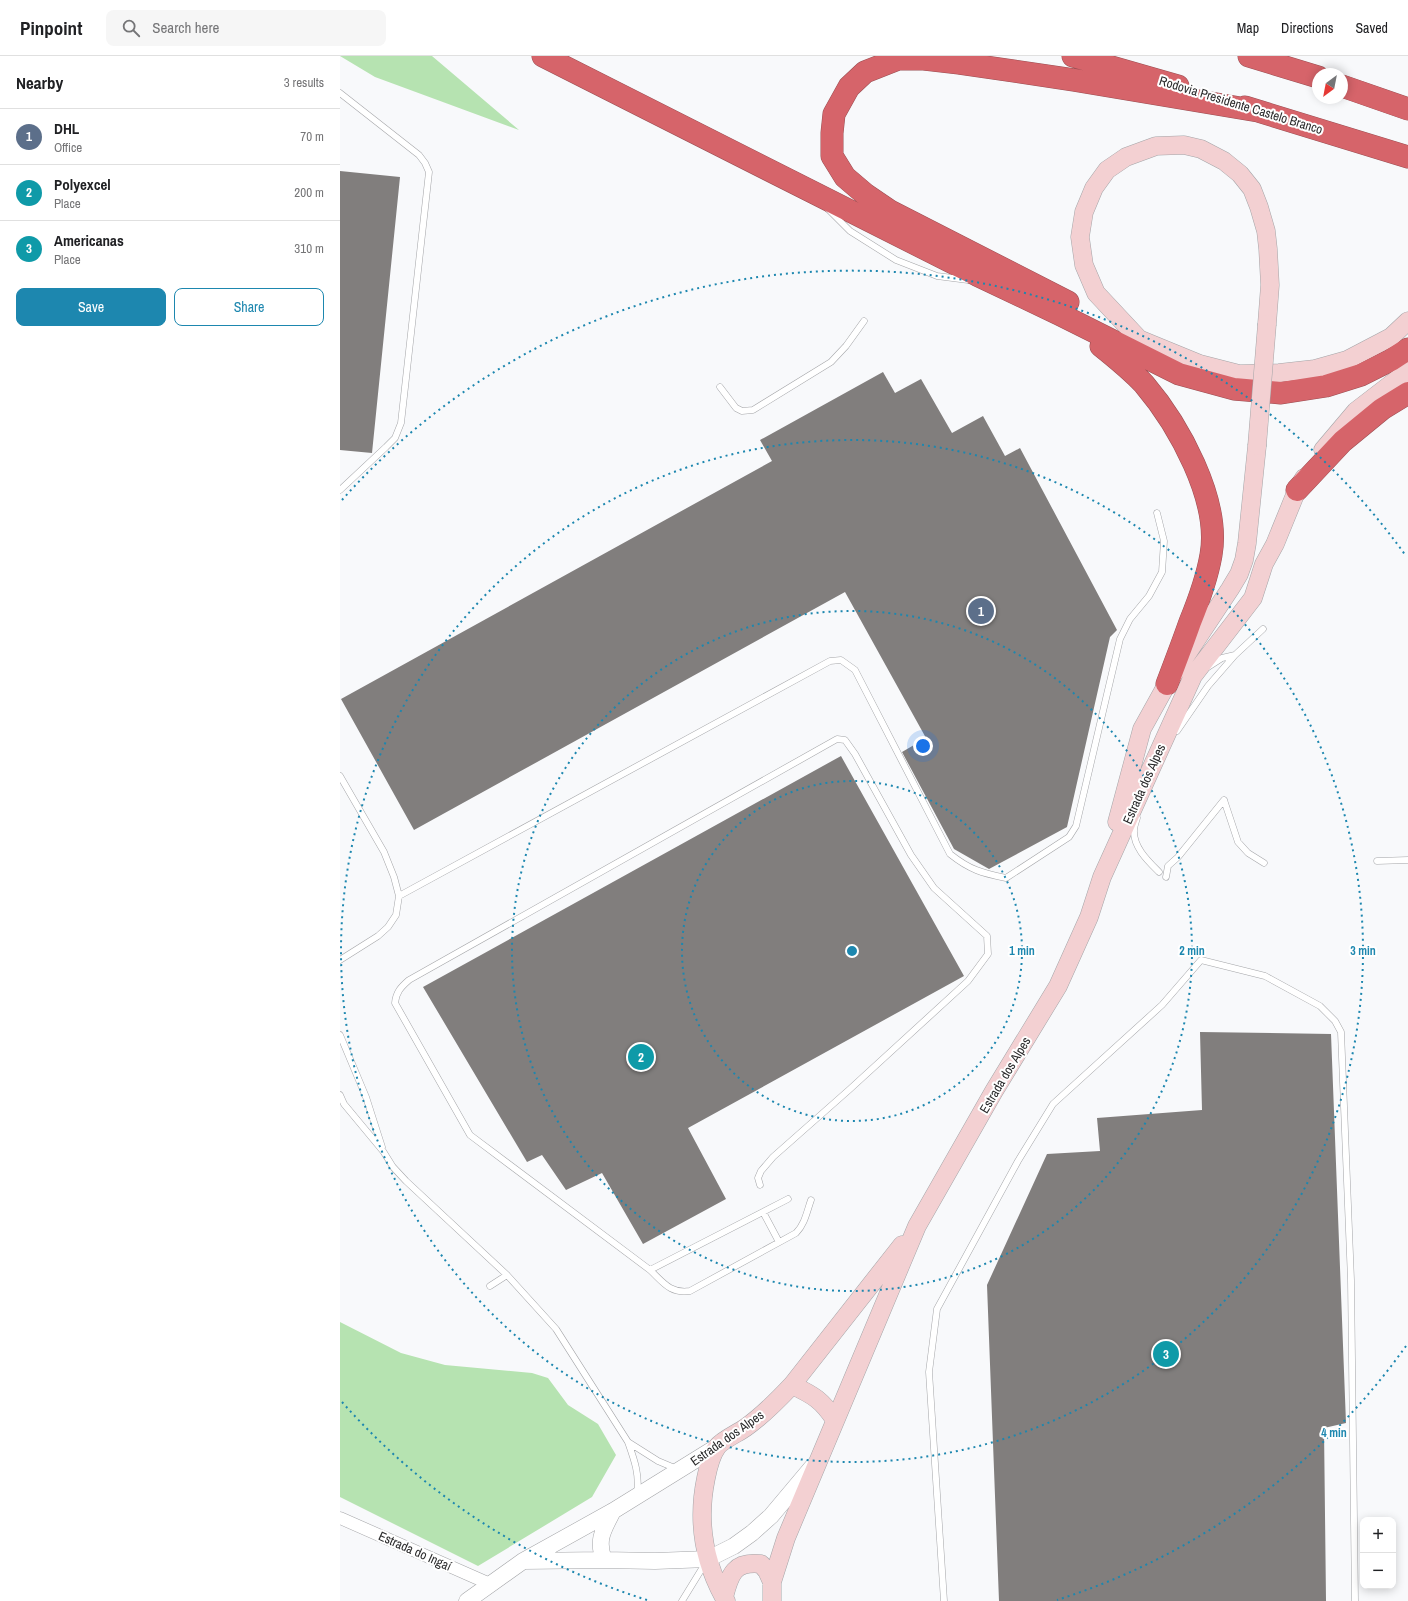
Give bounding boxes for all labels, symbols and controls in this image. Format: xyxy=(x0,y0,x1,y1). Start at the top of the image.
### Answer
search box xyxy=(106,10,386,46)
text: Pinpoint xyxy=(20,15,82,41)
icon: search xyxy=(120,17,142,39)
text: Search here xyxy=(152,17,219,38)
text: Map xyxy=(1237,19,1259,37)
text: Directions xyxy=(1281,19,1333,37)
text: Saved xyxy=(1355,19,1388,37)
north arrow xyxy=(1312,68,1348,104)
text: Nearby xyxy=(16,71,63,94)
street label: Rodovia Presidente Castelo Branco xyxy=(1157,72,1325,138)
text: 3 results xyxy=(284,74,324,91)
text: DHL xyxy=(54,118,79,139)
text: 1 xyxy=(26,128,32,145)
text: 70 m xyxy=(300,128,324,145)
text: Office xyxy=(54,139,82,156)
text: Polyexcel xyxy=(54,174,111,195)
text: 2 xyxy=(26,184,32,201)
text: 200 m xyxy=(294,184,324,201)
text: Place xyxy=(54,195,81,212)
text: Americanas xyxy=(54,230,124,251)
text: 3 xyxy=(26,240,32,257)
text: 310 m xyxy=(294,240,324,257)
text: Place xyxy=(54,251,81,268)
button: Save xyxy=(16,288,166,326)
button: Share xyxy=(174,288,324,326)
pin: 1 xyxy=(968,596,994,626)
your location xyxy=(913,736,933,756)
street label: Estrada dos Alpes xyxy=(1119,741,1169,827)
text: 1 min xyxy=(1009,943,1035,959)
text: 2 min xyxy=(1179,943,1205,959)
text: 3 min xyxy=(1350,943,1376,959)
centre of rings xyxy=(845,944,859,958)
street label: Estrada dos Alpes xyxy=(976,1034,1034,1116)
pin: 2 xyxy=(628,1042,654,1072)
pin: 3 xyxy=(1153,1339,1179,1369)
street label: Estrada dos Alpes xyxy=(687,1406,767,1470)
text: 4 min xyxy=(1321,1425,1347,1441)
map controls xyxy=(1360,1517,1396,1589)
button: + xyxy=(1360,1517,1396,1553)
street label: Estrada do Ingaí xyxy=(376,1527,455,1575)
button: − xyxy=(1360,1553,1396,1589)

